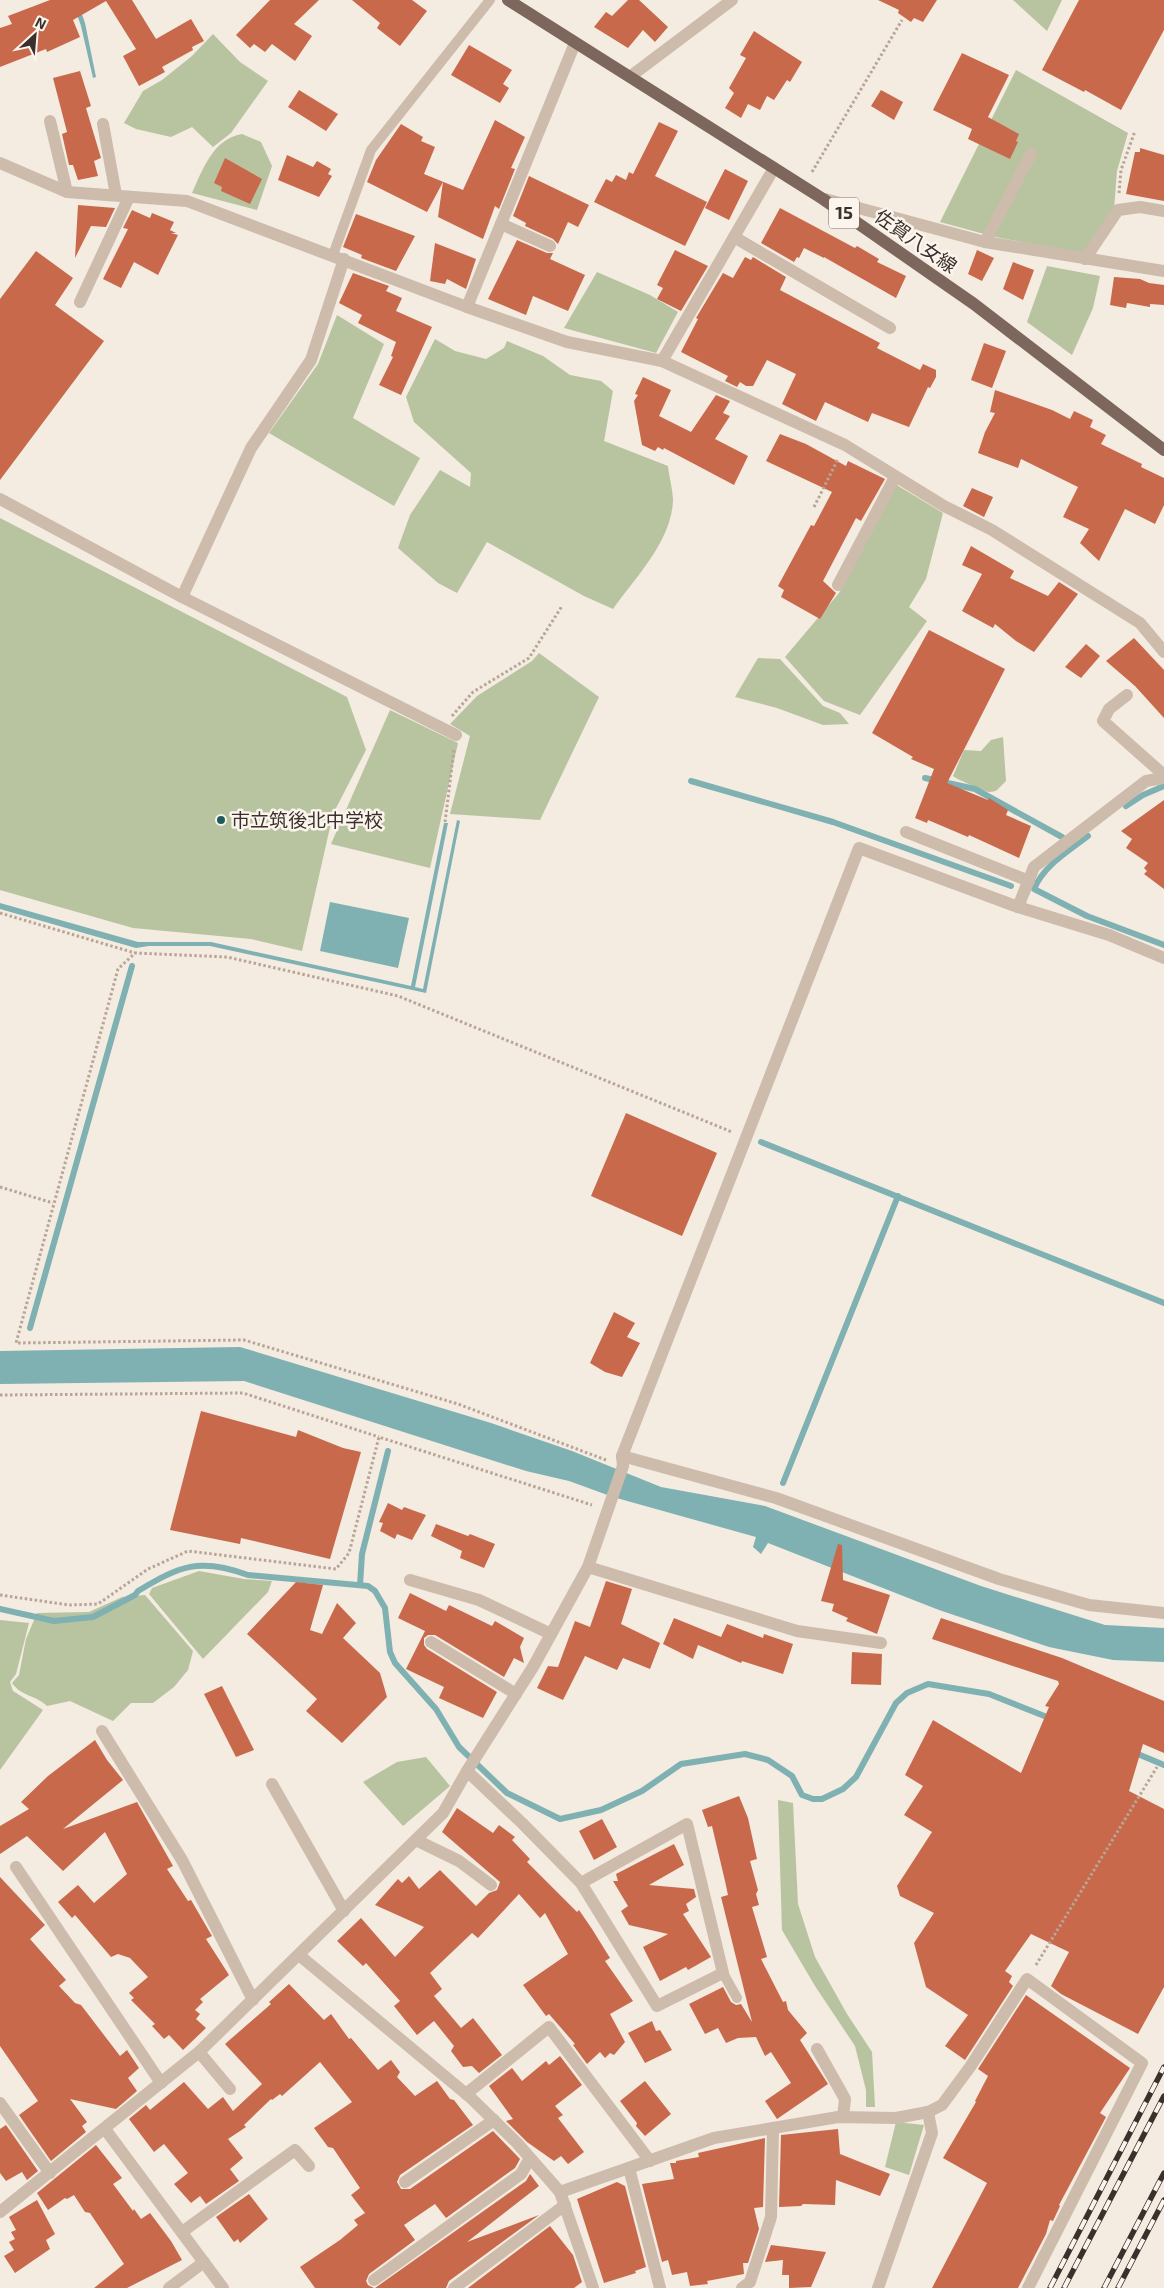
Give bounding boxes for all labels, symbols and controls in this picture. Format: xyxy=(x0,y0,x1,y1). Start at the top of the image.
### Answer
north arrow xyxy=(10,10,60,60)
text: N xyxy=(33,13,49,33)
road number: 15 xyxy=(829,198,859,228)
street label: 佐賀八女線 xyxy=(871,204,962,277)
place label: 市立筑後北中学校 xyxy=(231,808,383,831)
marker: 市立筑後北中学校 xyxy=(215,814,227,826)

